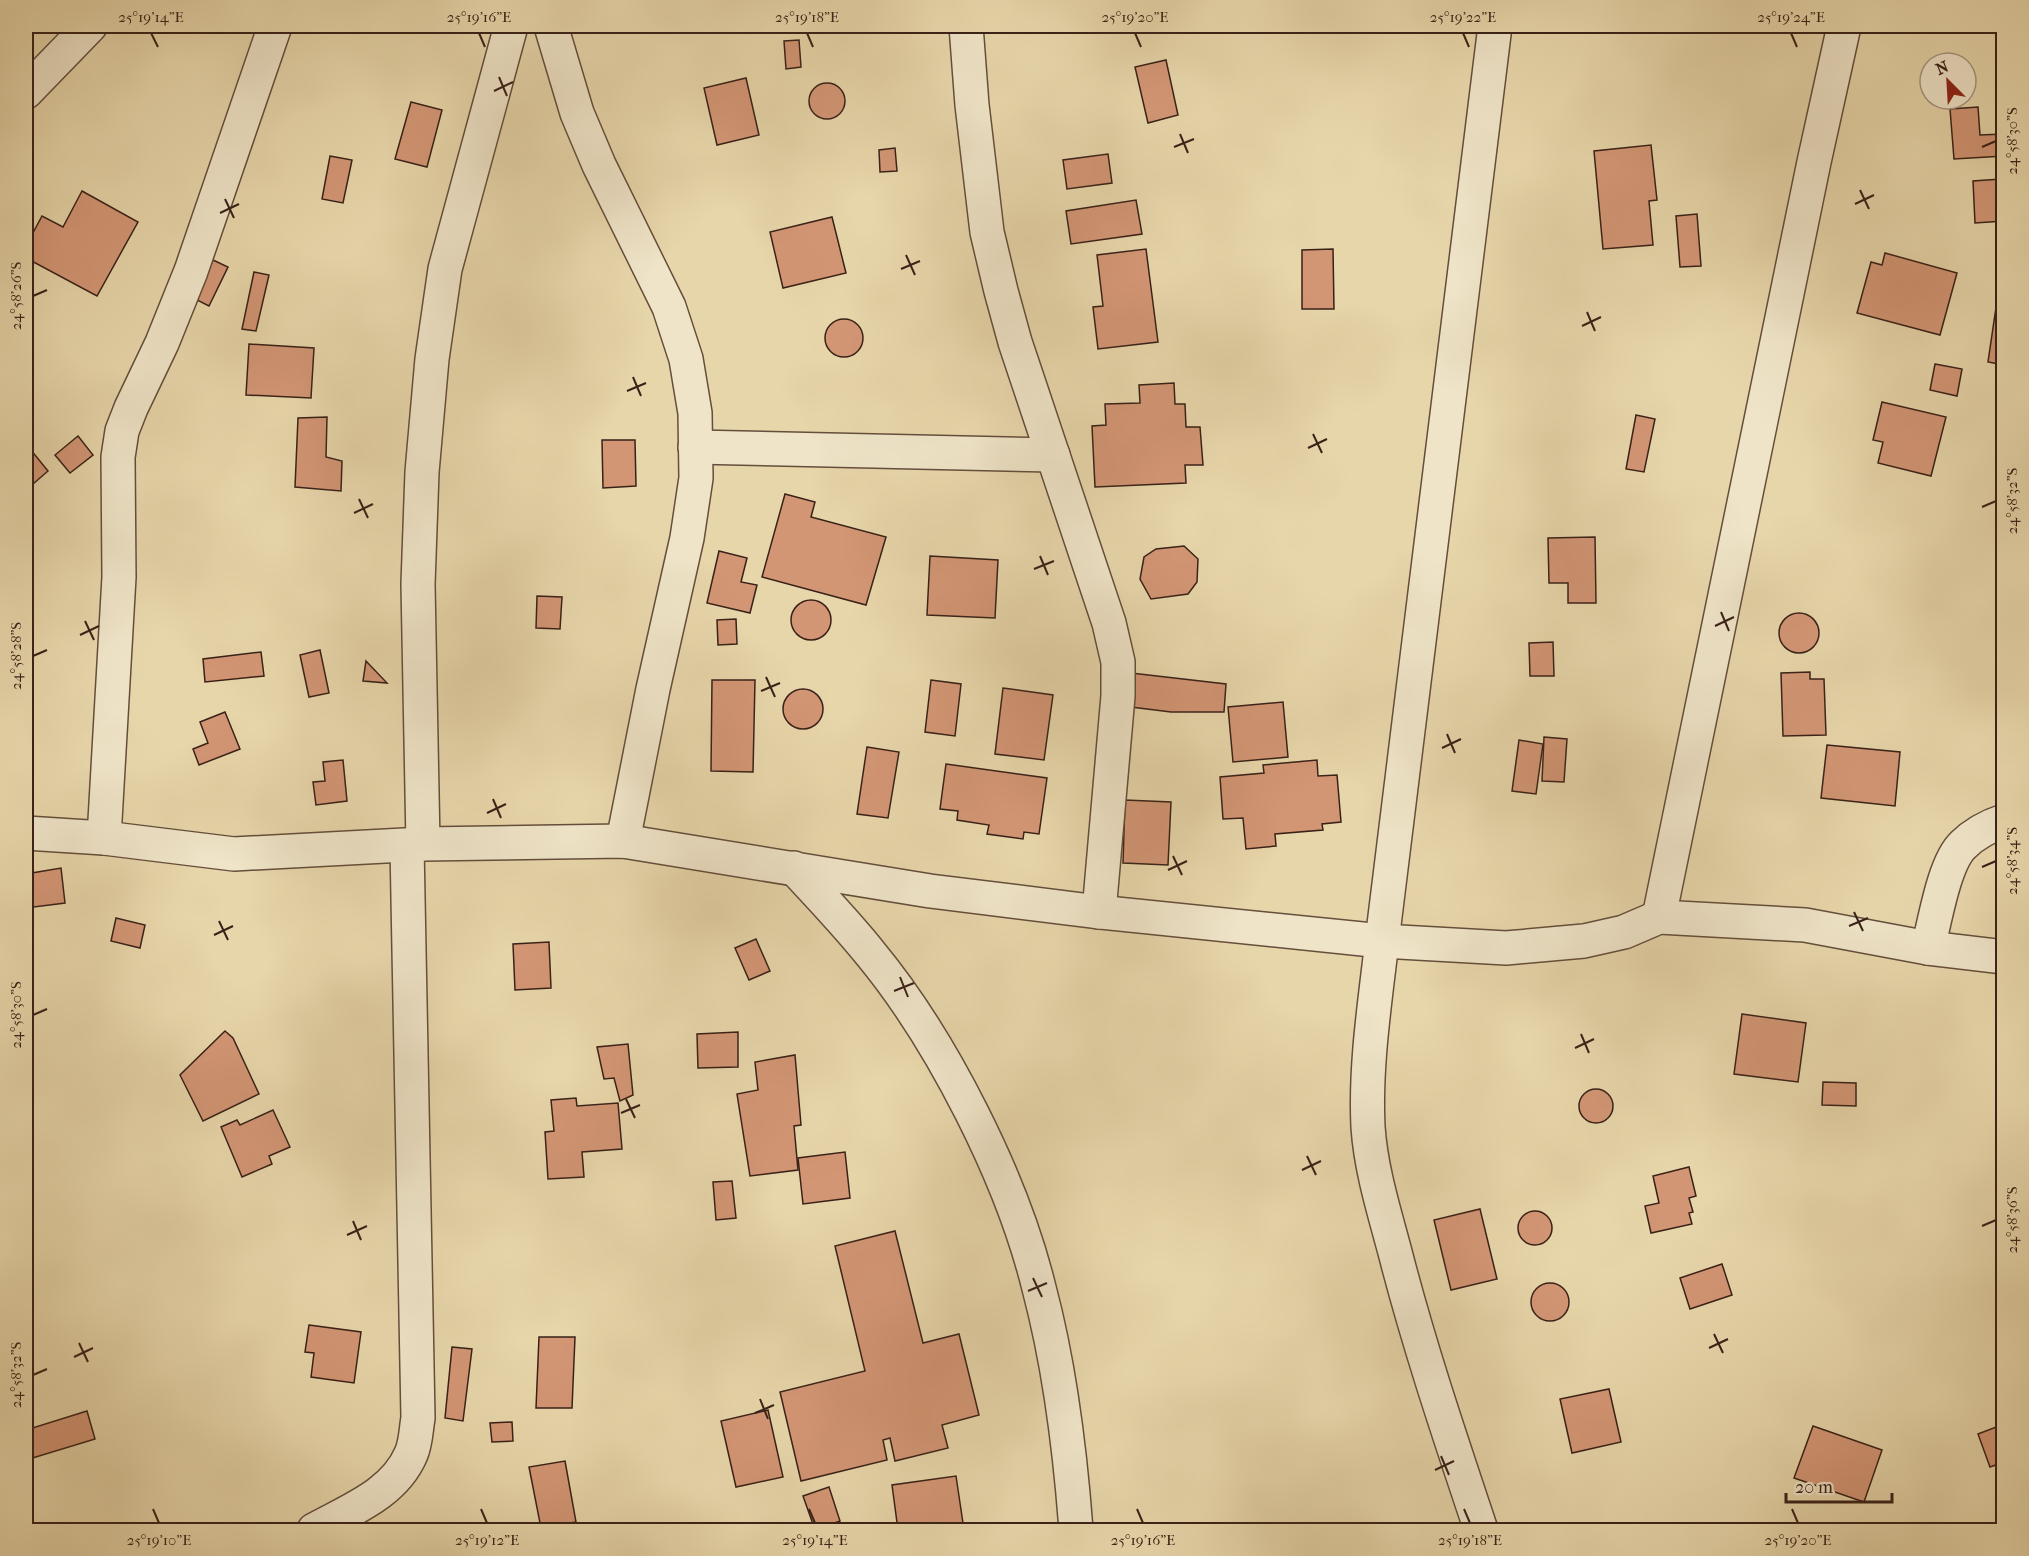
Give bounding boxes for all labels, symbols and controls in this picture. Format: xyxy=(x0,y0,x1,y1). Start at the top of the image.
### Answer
text: 25°19'14"E xyxy=(118,8,184,26)
text: 25°19'16"E xyxy=(447,8,511,26)
text: 25°19'18"E xyxy=(775,8,839,26)
text: 25°19'20"E xyxy=(1101,8,1169,26)
text: 25°19'22"E xyxy=(1430,8,1496,26)
text: 25°19'24"E xyxy=(1757,8,1825,26)
north arrow xyxy=(1918,51,1978,111)
text: N xyxy=(1933,56,1952,79)
text: 24°58'30"S xyxy=(2003,107,2021,175)
text: 24°58'26"S xyxy=(7,261,25,330)
text: 24°58'32"S xyxy=(2003,467,2021,534)
text: 24°58'28"S xyxy=(7,622,25,690)
text: 24°58'34"S xyxy=(2003,827,2021,895)
text: 24°58'30"S xyxy=(7,981,25,1049)
text: 24°58'36"S xyxy=(2003,1186,2021,1254)
text: 24°58'32"S xyxy=(7,1341,25,1408)
scale bar xyxy=(1786,1466,1892,1504)
text: 20 m xyxy=(1795,1477,1833,1498)
text: 25°19'10"E xyxy=(127,1531,191,1549)
text: 25°19'12"E xyxy=(455,1531,519,1549)
text: 25°19'14"E xyxy=(782,1531,848,1549)
text: 25°19'16"E xyxy=(1111,1531,1175,1549)
text: 25°19'18"E xyxy=(1438,1531,1502,1549)
text: 25°19'20"E xyxy=(1764,1531,1832,1549)

